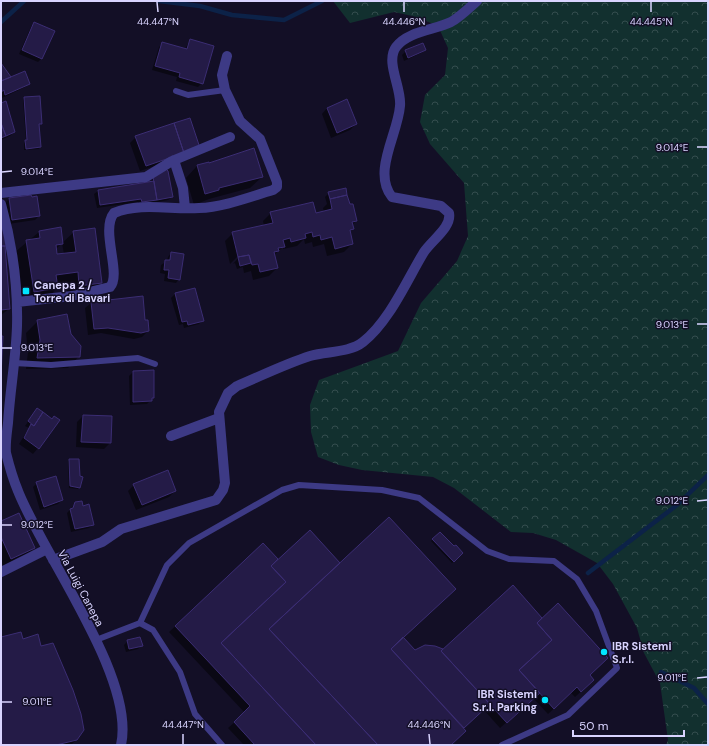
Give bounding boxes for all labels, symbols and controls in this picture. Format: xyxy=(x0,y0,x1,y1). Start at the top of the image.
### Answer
text: 44.447°N xyxy=(137,15,179,28)
text: 44.446°N xyxy=(383,15,426,28)
text: 44.445°N xyxy=(630,15,672,28)
text: 9.014°E xyxy=(656,141,689,154)
text: 9.014°E xyxy=(21,165,54,178)
place label: Canepa 2 / Torre di Bavari xyxy=(34,278,110,305)
marker: Canepa 2 / Torre di Bavari xyxy=(21,286,31,296)
text: 9.013°E xyxy=(656,318,689,331)
text: 9.013°E xyxy=(21,341,54,354)
text: 9.012°E xyxy=(656,494,689,507)
text: 9.012°E xyxy=(21,518,54,531)
street label: Via Luigi Canepa xyxy=(55,547,107,629)
place label: IBR Sistemi S.r.l. xyxy=(612,639,672,666)
marker: IBR Sistemi S.r.l. xyxy=(599,647,609,657)
text: 9.011°E xyxy=(657,671,687,684)
place label: IBR Sistemi S.r.l. Parking xyxy=(472,687,537,714)
text: 9.011°E xyxy=(22,695,52,708)
marker: IBR Sistemi S.r.l. Parking xyxy=(540,695,550,705)
scale bar xyxy=(573,712,684,738)
text: 44.447°N xyxy=(162,718,204,731)
text: 44.446°N xyxy=(408,718,451,731)
text: 50 m xyxy=(579,718,608,734)

